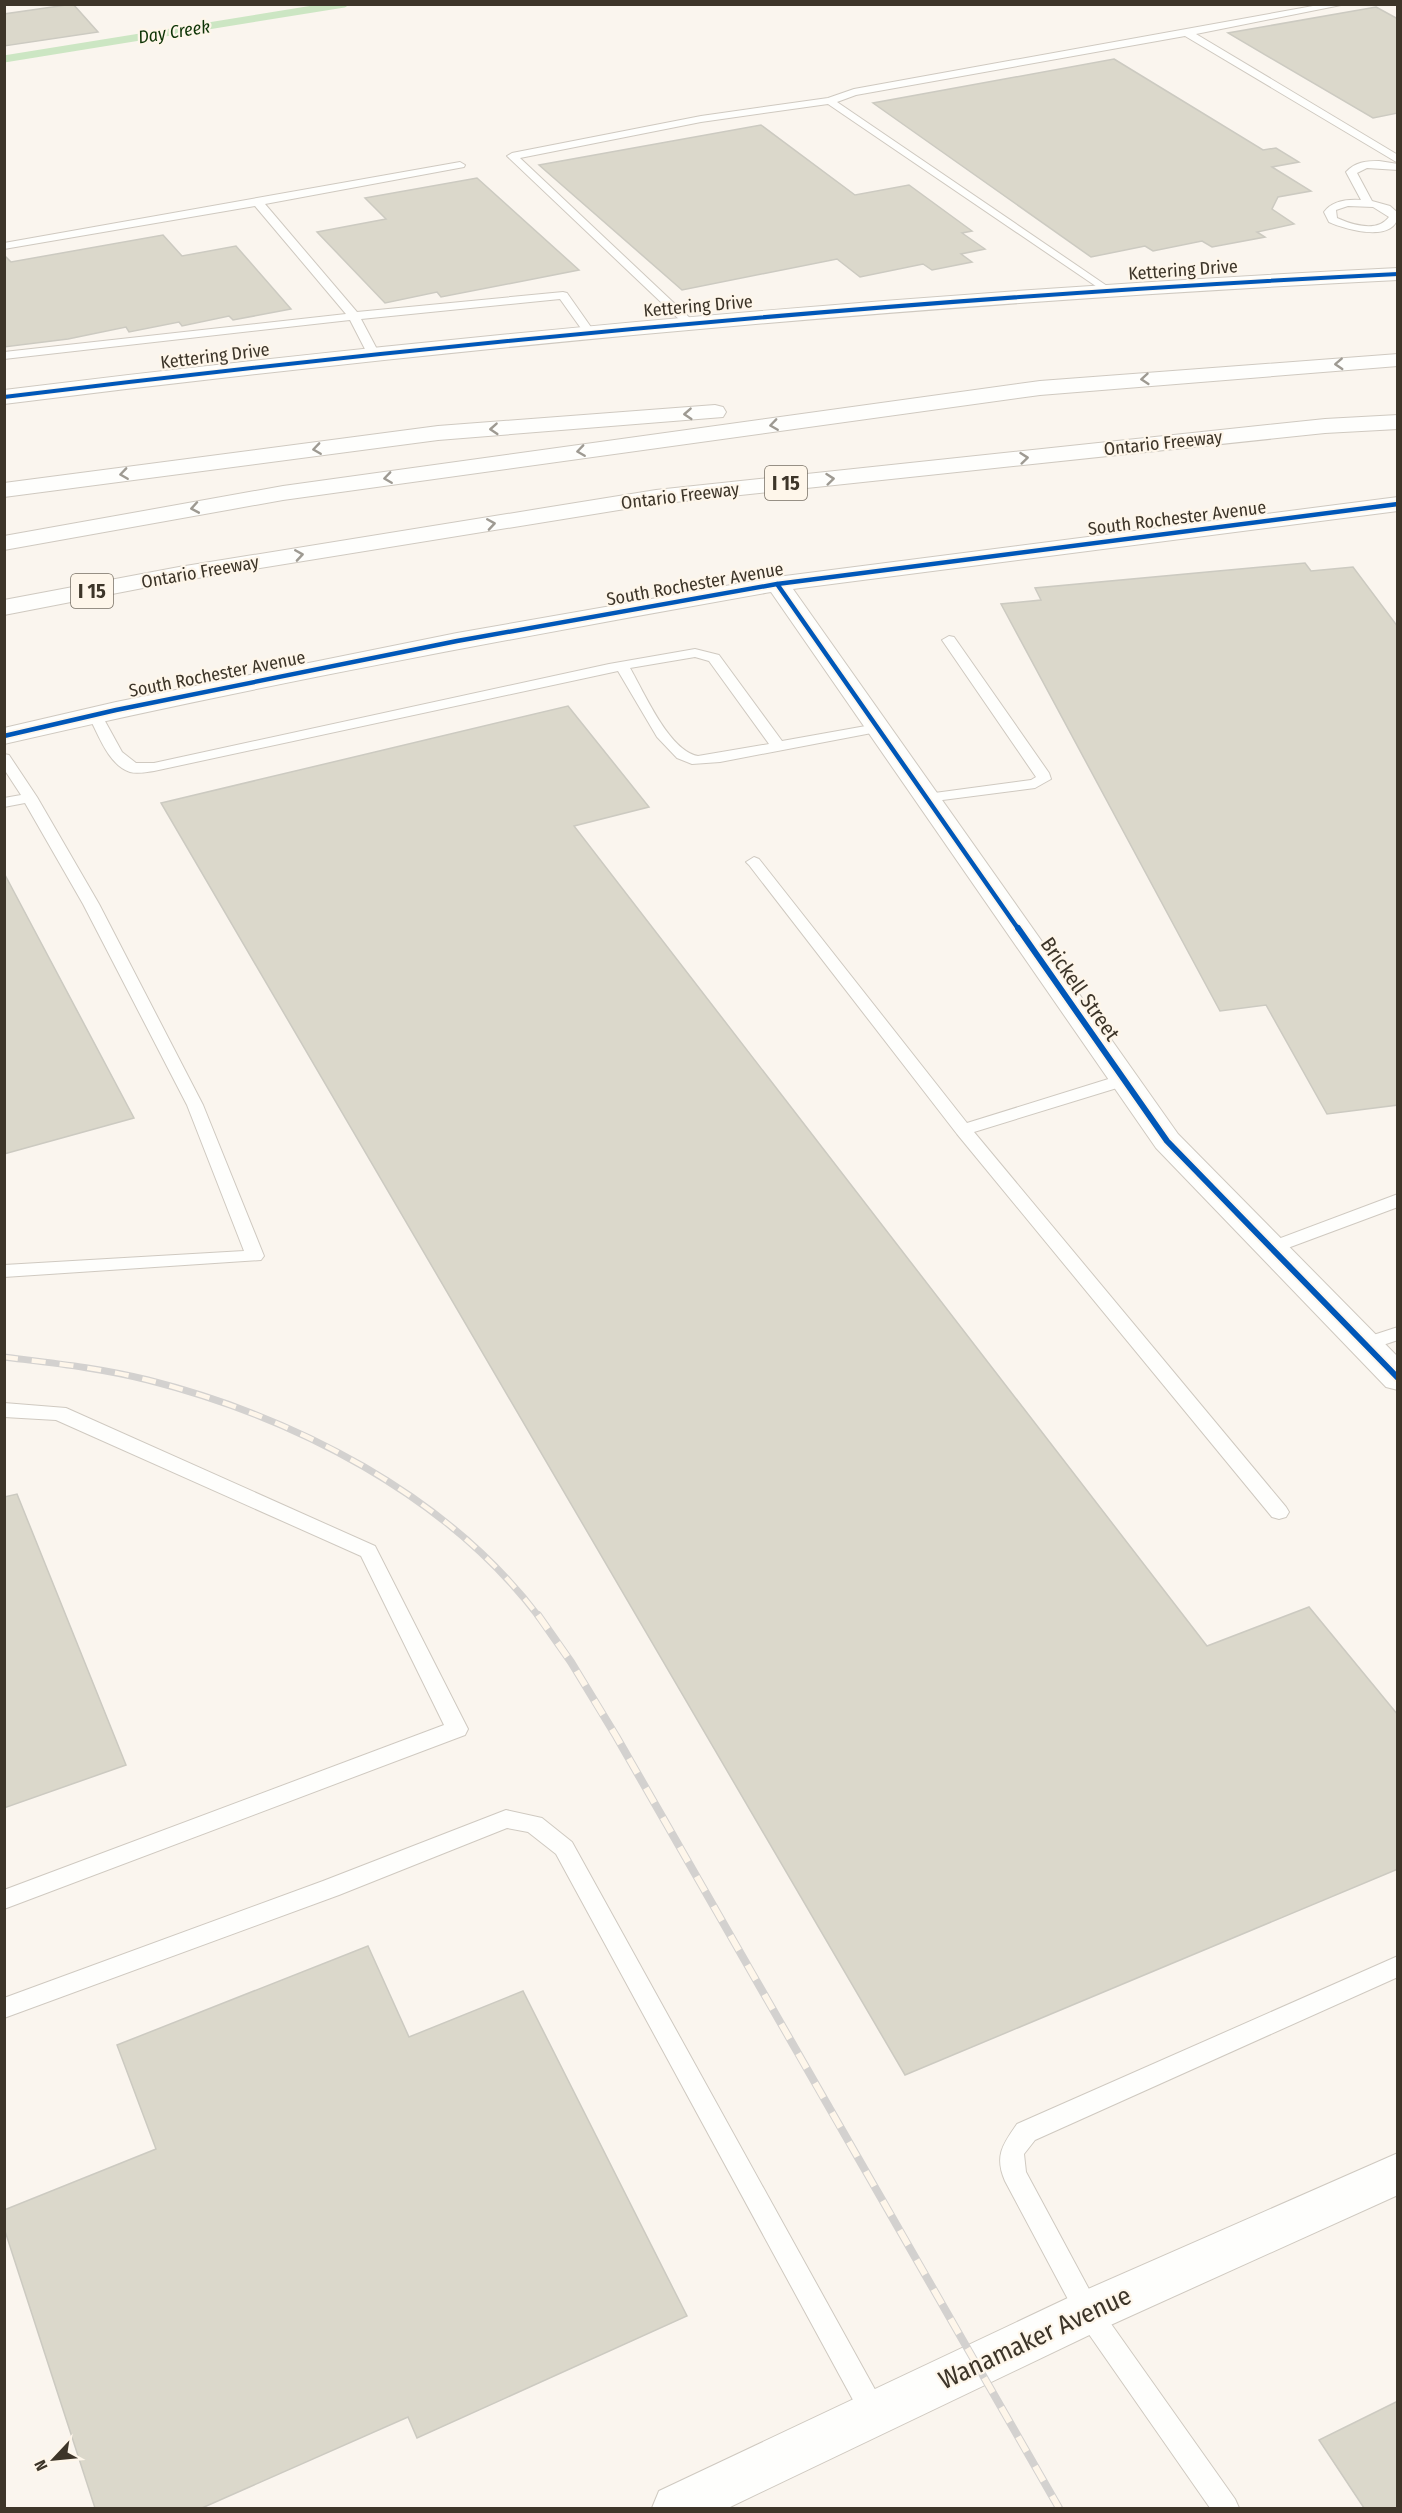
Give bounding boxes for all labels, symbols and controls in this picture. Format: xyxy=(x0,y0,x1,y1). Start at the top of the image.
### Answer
water label: Day Creek xyxy=(137,15,212,49)
street label: Kettering Drive xyxy=(1128,255,1239,285)
street label: Kettering Drive xyxy=(642,290,754,322)
street label: Kettering Drive xyxy=(159,338,271,374)
one-way arrow xyxy=(1335,357,1344,370)
one-way arrow xyxy=(1140,372,1149,385)
one-way arrow xyxy=(684,407,693,420)
one-way arrow xyxy=(769,418,779,430)
one-way arrow xyxy=(489,422,498,435)
street label: Ontario Freeway xyxy=(1103,426,1223,460)
one-way arrow xyxy=(313,442,322,455)
one-way arrow xyxy=(576,445,585,457)
one-way arrow xyxy=(1019,452,1029,465)
road number: I 15 xyxy=(765,466,807,500)
one-way arrow xyxy=(120,468,129,480)
one-way arrow xyxy=(383,472,392,484)
one-way arrow xyxy=(826,473,835,486)
street label: Ontario Freeway xyxy=(620,478,740,514)
street label: South Rochester Avenue xyxy=(1087,496,1267,540)
one-way arrow xyxy=(190,502,200,514)
one-way arrow xyxy=(486,518,496,531)
one-way arrow xyxy=(293,549,303,562)
street label: Ontario Freeway xyxy=(140,551,260,593)
street label: South Rochester Avenue xyxy=(605,558,785,610)
road number: I 15 xyxy=(71,574,113,608)
street label: South Rochester Avenue xyxy=(127,646,307,702)
street label: Brickell Street xyxy=(1035,932,1125,1046)
street label: Wanamaker Avenue xyxy=(934,2280,1136,2396)
north arrow xyxy=(24,2429,84,2489)
text: N xyxy=(30,2457,52,2474)

